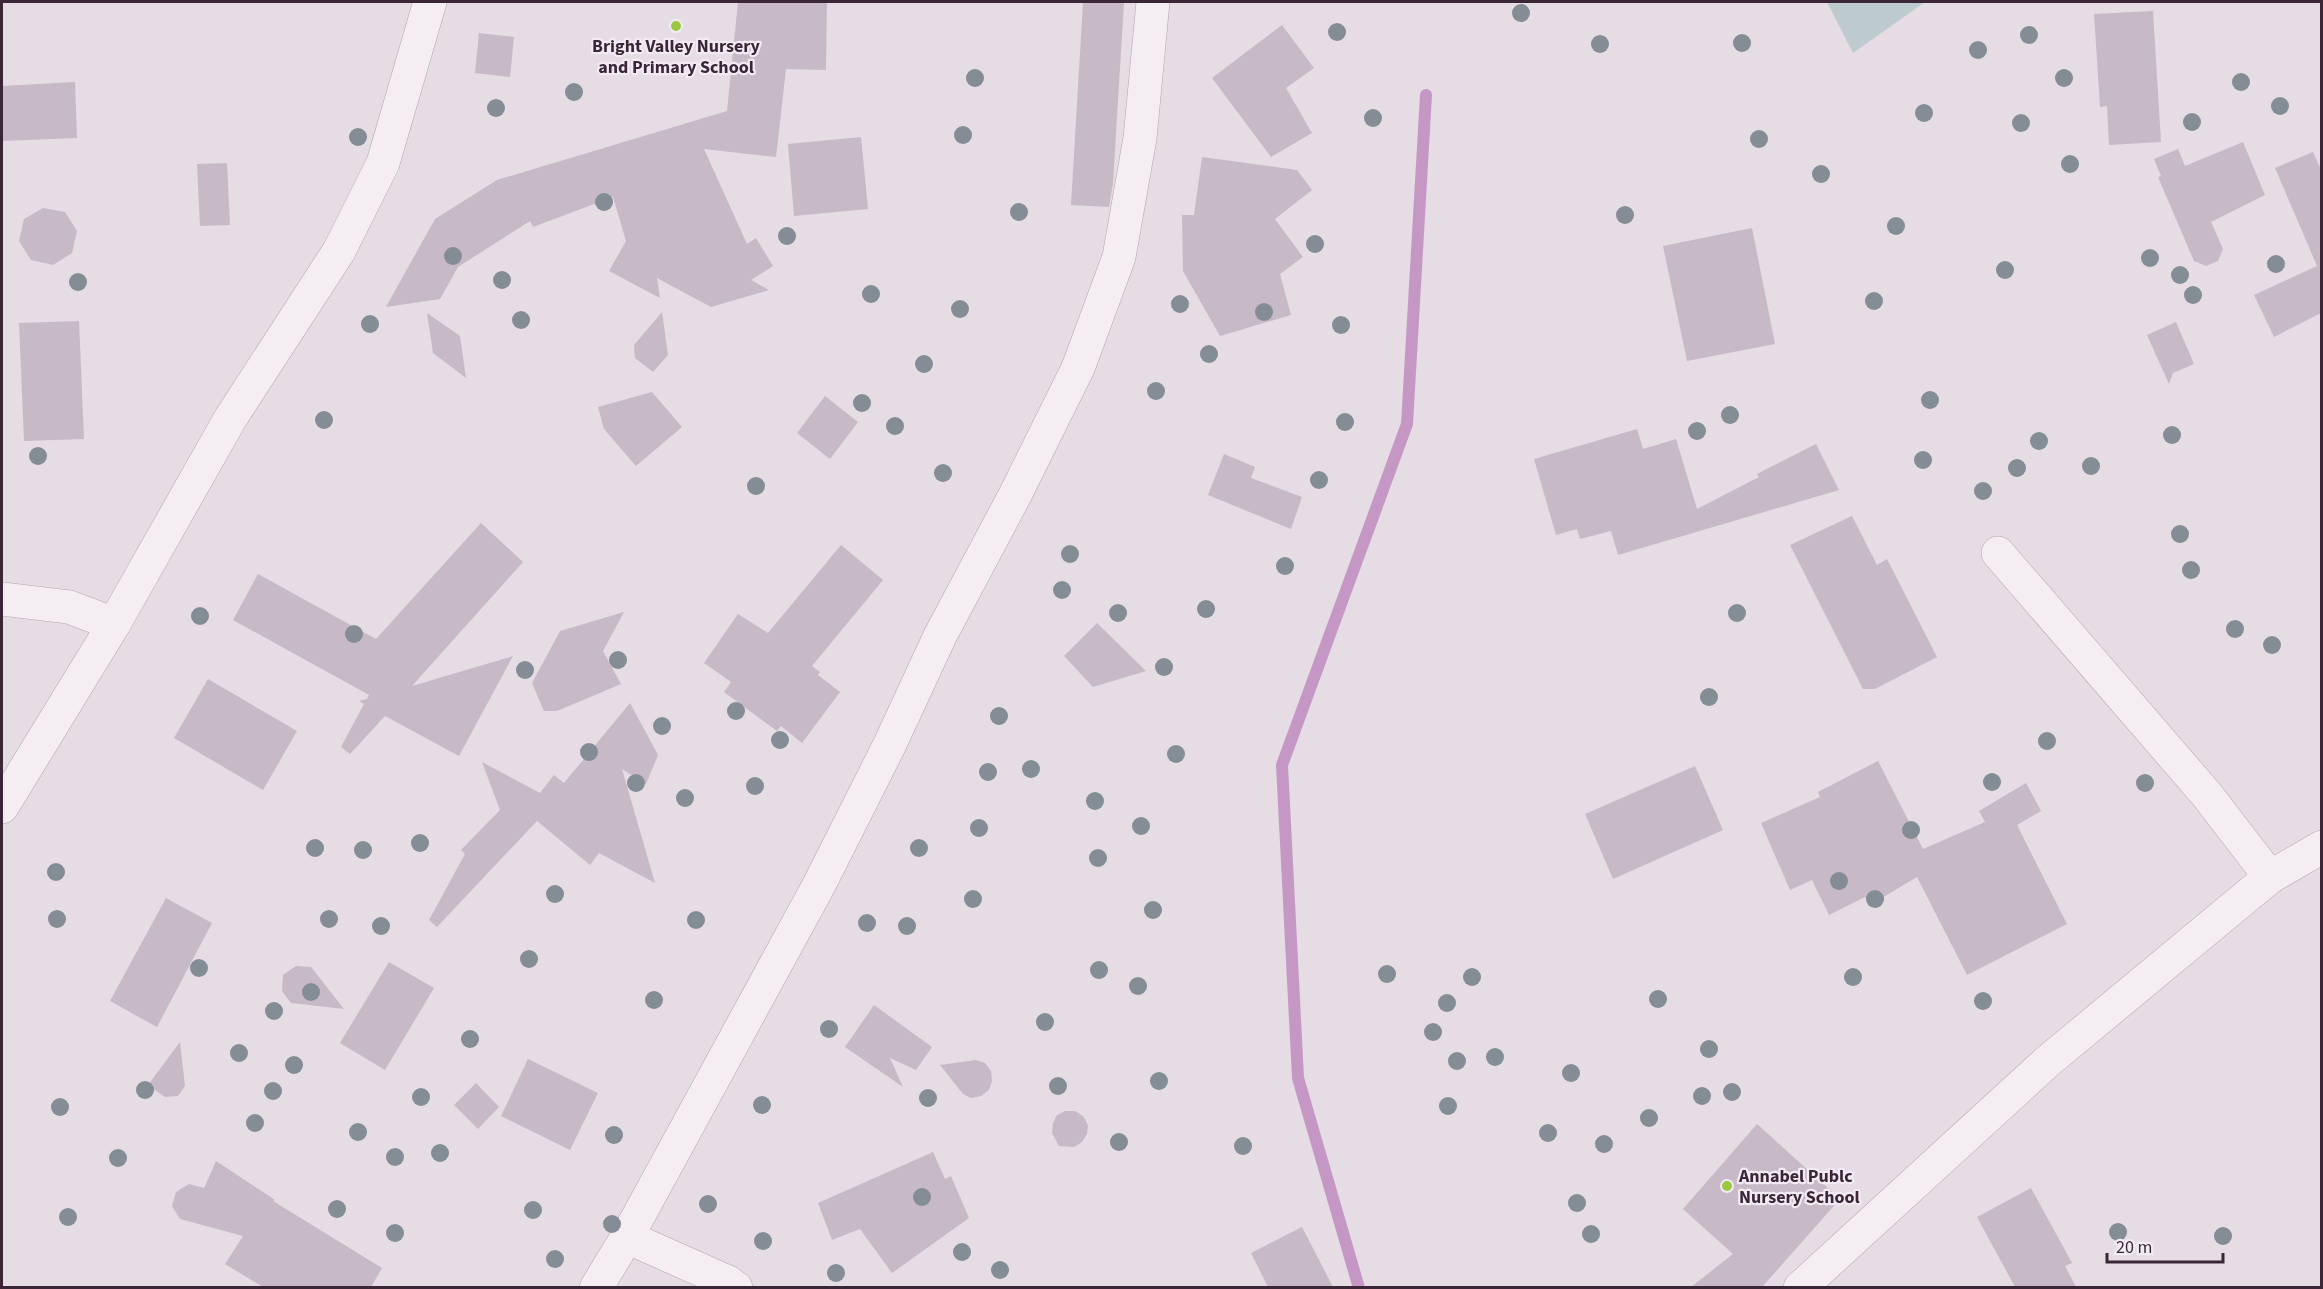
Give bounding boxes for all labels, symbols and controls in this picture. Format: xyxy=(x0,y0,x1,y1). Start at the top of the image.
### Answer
marker: Bright Valley Nursery and Primary School xyxy=(669,19,683,33)
place label: Bright Valley Nursery and Primary School xyxy=(592,34,761,80)
place label: Annabel Publc Nursery School xyxy=(1738,1164,1860,1210)
marker: Annabel Publc Nursery School xyxy=(1720,1179,1734,1193)
scale bar xyxy=(2107,1226,2222,1264)
text: 20 m xyxy=(2116,1235,2152,1260)

